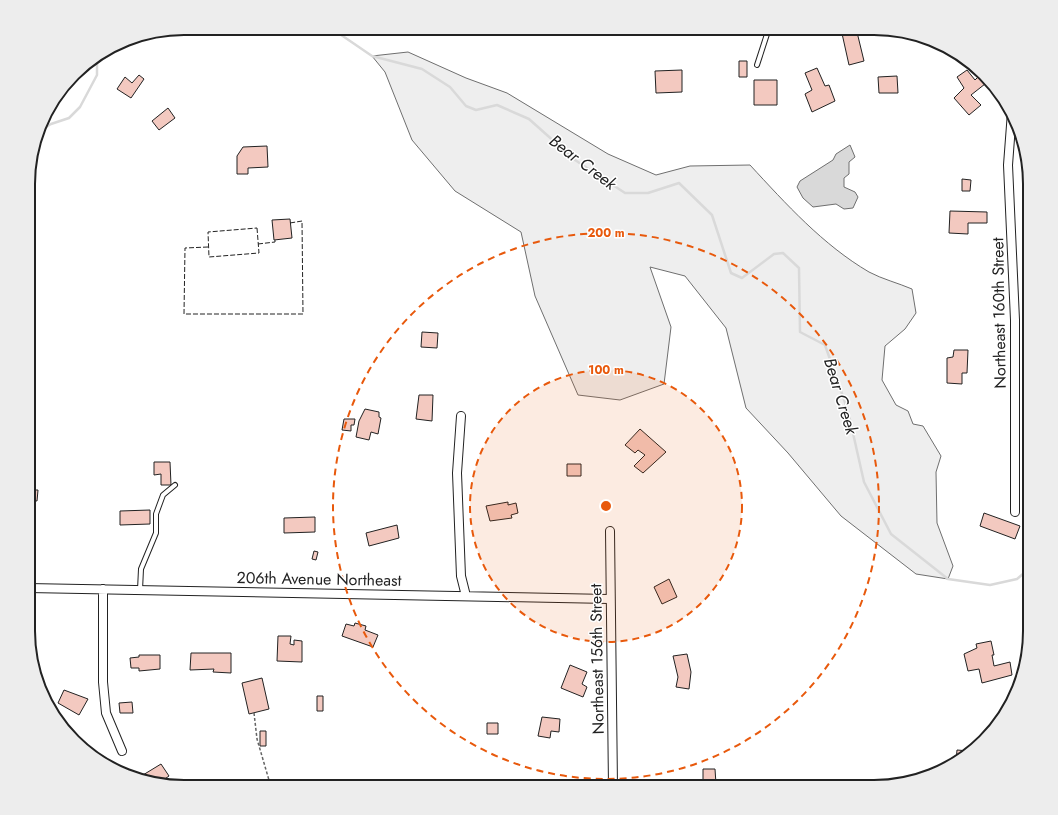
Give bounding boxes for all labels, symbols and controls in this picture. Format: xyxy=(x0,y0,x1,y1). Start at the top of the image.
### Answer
water label: Bear Creek xyxy=(544,129,622,196)
text: 200 m xyxy=(587,224,625,242)
street label: Northeast 160th Street xyxy=(986,237,1012,389)
water label: Bear Creek xyxy=(818,355,864,438)
text: 100 m xyxy=(588,361,624,379)
centre of rings xyxy=(599,499,613,513)
street label: 206th Avenue Northeast xyxy=(236,566,402,592)
street label: Northeast 156th Street xyxy=(584,583,610,734)

